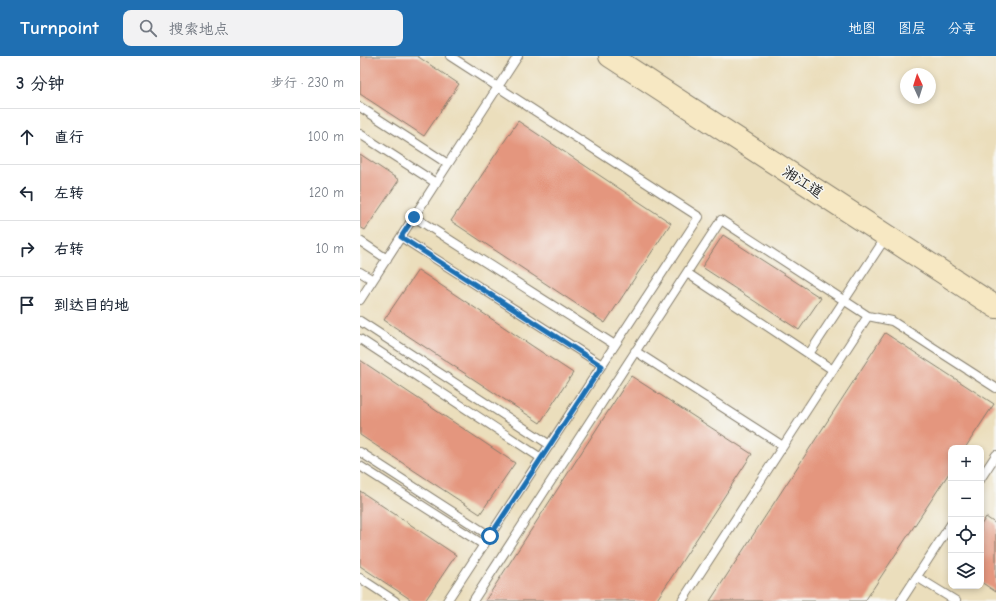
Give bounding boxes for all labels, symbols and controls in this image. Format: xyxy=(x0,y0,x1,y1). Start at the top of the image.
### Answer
search box xyxy=(123,10,403,46)
text: Turnpoint xyxy=(20,17,99,39)
icon: search xyxy=(137,17,159,39)
text: 搜索地点 xyxy=(169,20,229,38)
text: 地图 xyxy=(848,20,876,37)
text: 图层 xyxy=(898,20,926,37)
text: 分享 xyxy=(948,20,976,37)
north arrow xyxy=(900,68,936,104)
text: 3 分钟 xyxy=(16,74,64,93)
text: 步行 · 230 m xyxy=(271,75,344,90)
icon: ahead xyxy=(16,126,38,148)
text: 直行 xyxy=(54,128,84,146)
text: 100 m xyxy=(308,129,344,144)
street label: 湘江道 xyxy=(779,162,827,202)
icon: left xyxy=(16,182,38,204)
text: 左转 xyxy=(54,184,84,202)
text: 120 m xyxy=(309,185,344,200)
route end xyxy=(405,208,423,226)
icon: right xyxy=(16,238,38,260)
text: 右转 xyxy=(54,240,84,258)
text: 10 m xyxy=(316,241,344,256)
icon: arrive xyxy=(16,294,38,316)
text: 到达目的地 xyxy=(54,296,129,314)
map controls xyxy=(948,445,984,589)
button: + xyxy=(948,445,984,481)
button: − xyxy=(948,481,984,517)
button: locate xyxy=(948,517,984,553)
route start xyxy=(481,527,499,545)
button: layers xyxy=(948,553,984,589)

